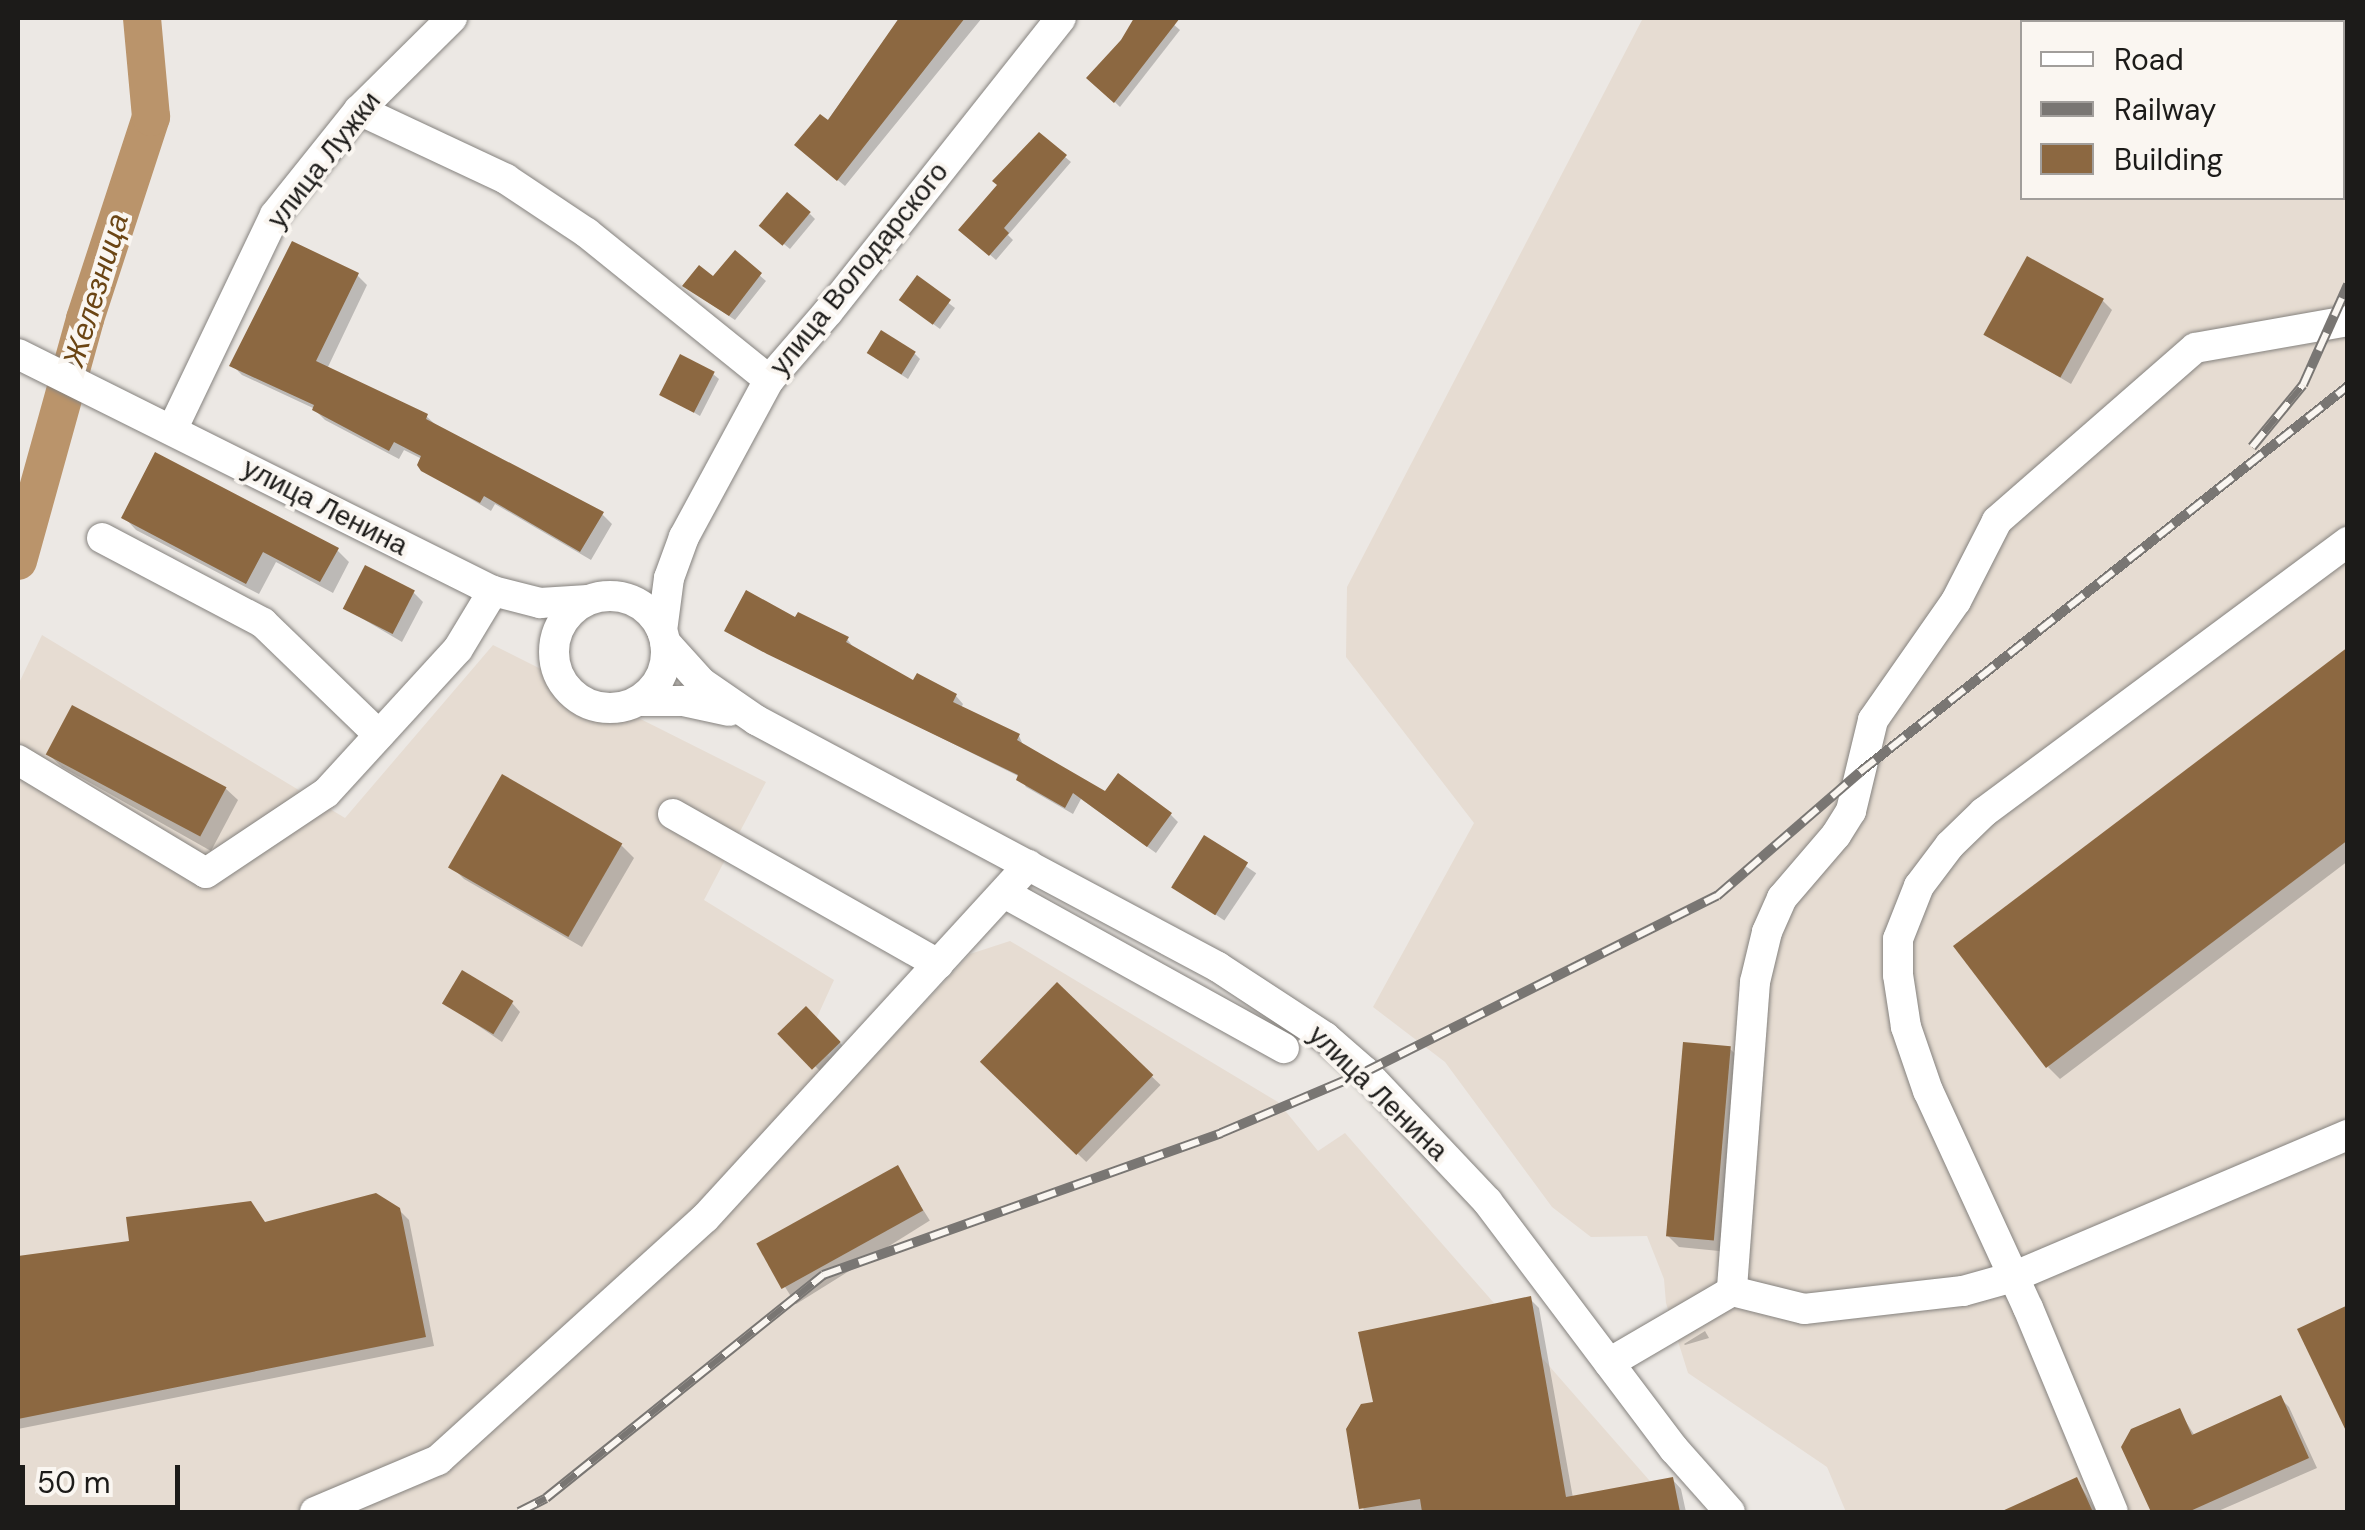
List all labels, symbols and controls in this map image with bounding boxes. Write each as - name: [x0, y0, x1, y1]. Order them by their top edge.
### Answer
- legend: [2020, 20, 2345, 200]
- text: Road: [2114, 40, 2184, 79]
- street label: улица Лужки: [260, 85, 388, 235]
- text: Railway: [2114, 90, 2217, 129]
- text: Building: [2114, 140, 2223, 179]
- street label: улица Володарского: [763, 156, 955, 382]
- water label: Железница: [56, 209, 136, 371]
- street label: улица Ленина: [237, 451, 413, 563]
- street label: улица Ленина: [1301, 1018, 1455, 1168]
- scale bar: [25, 1445, 185, 1507]
- text: 50 m: [37, 1463, 111, 1502]

